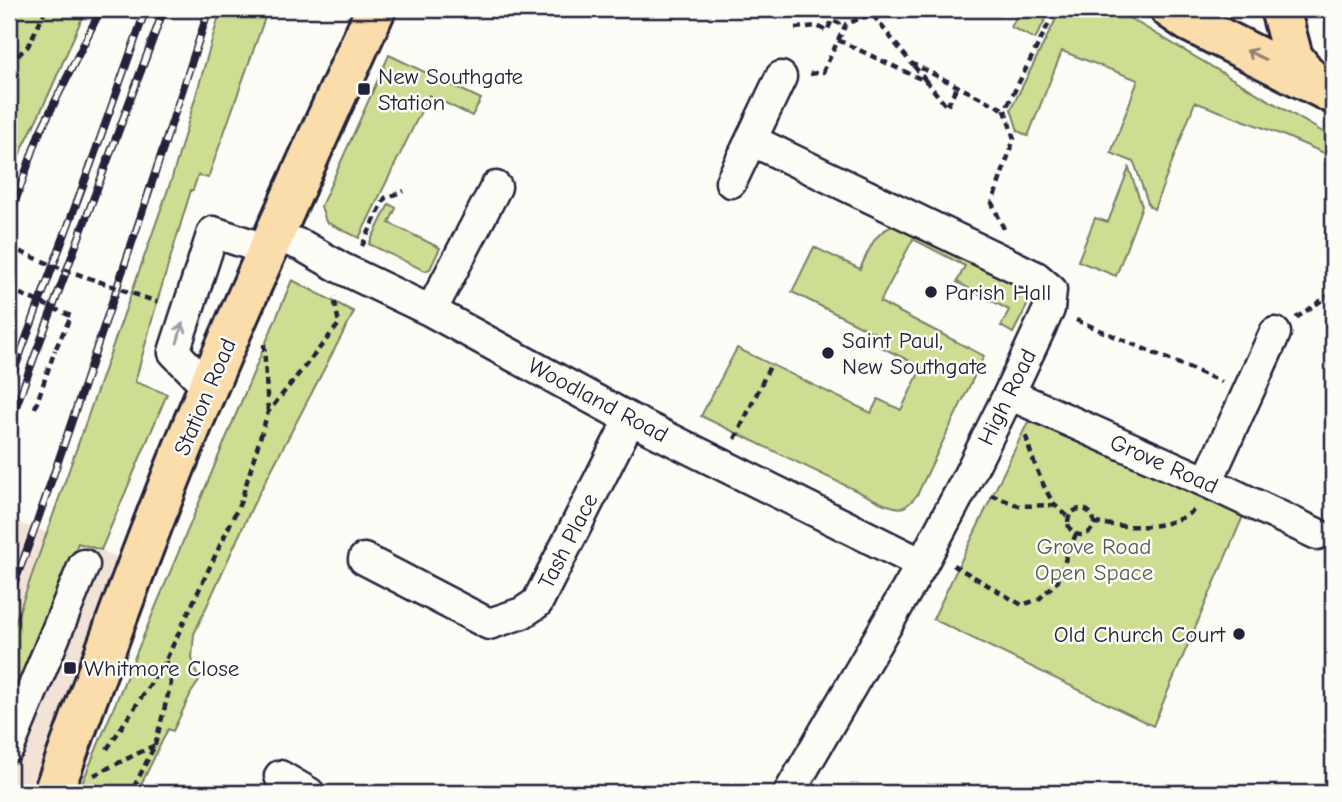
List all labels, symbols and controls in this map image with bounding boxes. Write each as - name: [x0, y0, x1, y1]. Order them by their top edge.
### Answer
- one-way arrow: [1246, 48, 1267, 62]
- place label: New Southgate Station: [378, 63, 523, 116]
- marker: New Southgate Station: [356, 81, 372, 97]
- place label: Parish Hall: [945, 279, 1051, 306]
- marker: Parish Hall: [923, 284, 939, 300]
- one-way arrow: [174, 323, 187, 345]
- place label: Saint Paul, New Southgate: [842, 327, 987, 380]
- street label: Station Road: [168, 334, 242, 460]
- street label: High Road: [972, 344, 1042, 450]
- marker: Saint Paul, New Southgate: [820, 345, 836, 361]
- street label: Woodland Road: [523, 352, 673, 448]
- street label: Grove Road: [1106, 428, 1222, 500]
- street label: Tash Place: [532, 489, 604, 593]
- park label: Grove Road Open Space: [1035, 533, 1153, 586]
- place label: Old Church Court: [1054, 621, 1226, 648]
- marker: Old Church Court: [1231, 626, 1247, 642]
- place label: Whitmore Close: [84, 655, 239, 682]
- marker: Whitmore Close: [62, 660, 78, 676]

